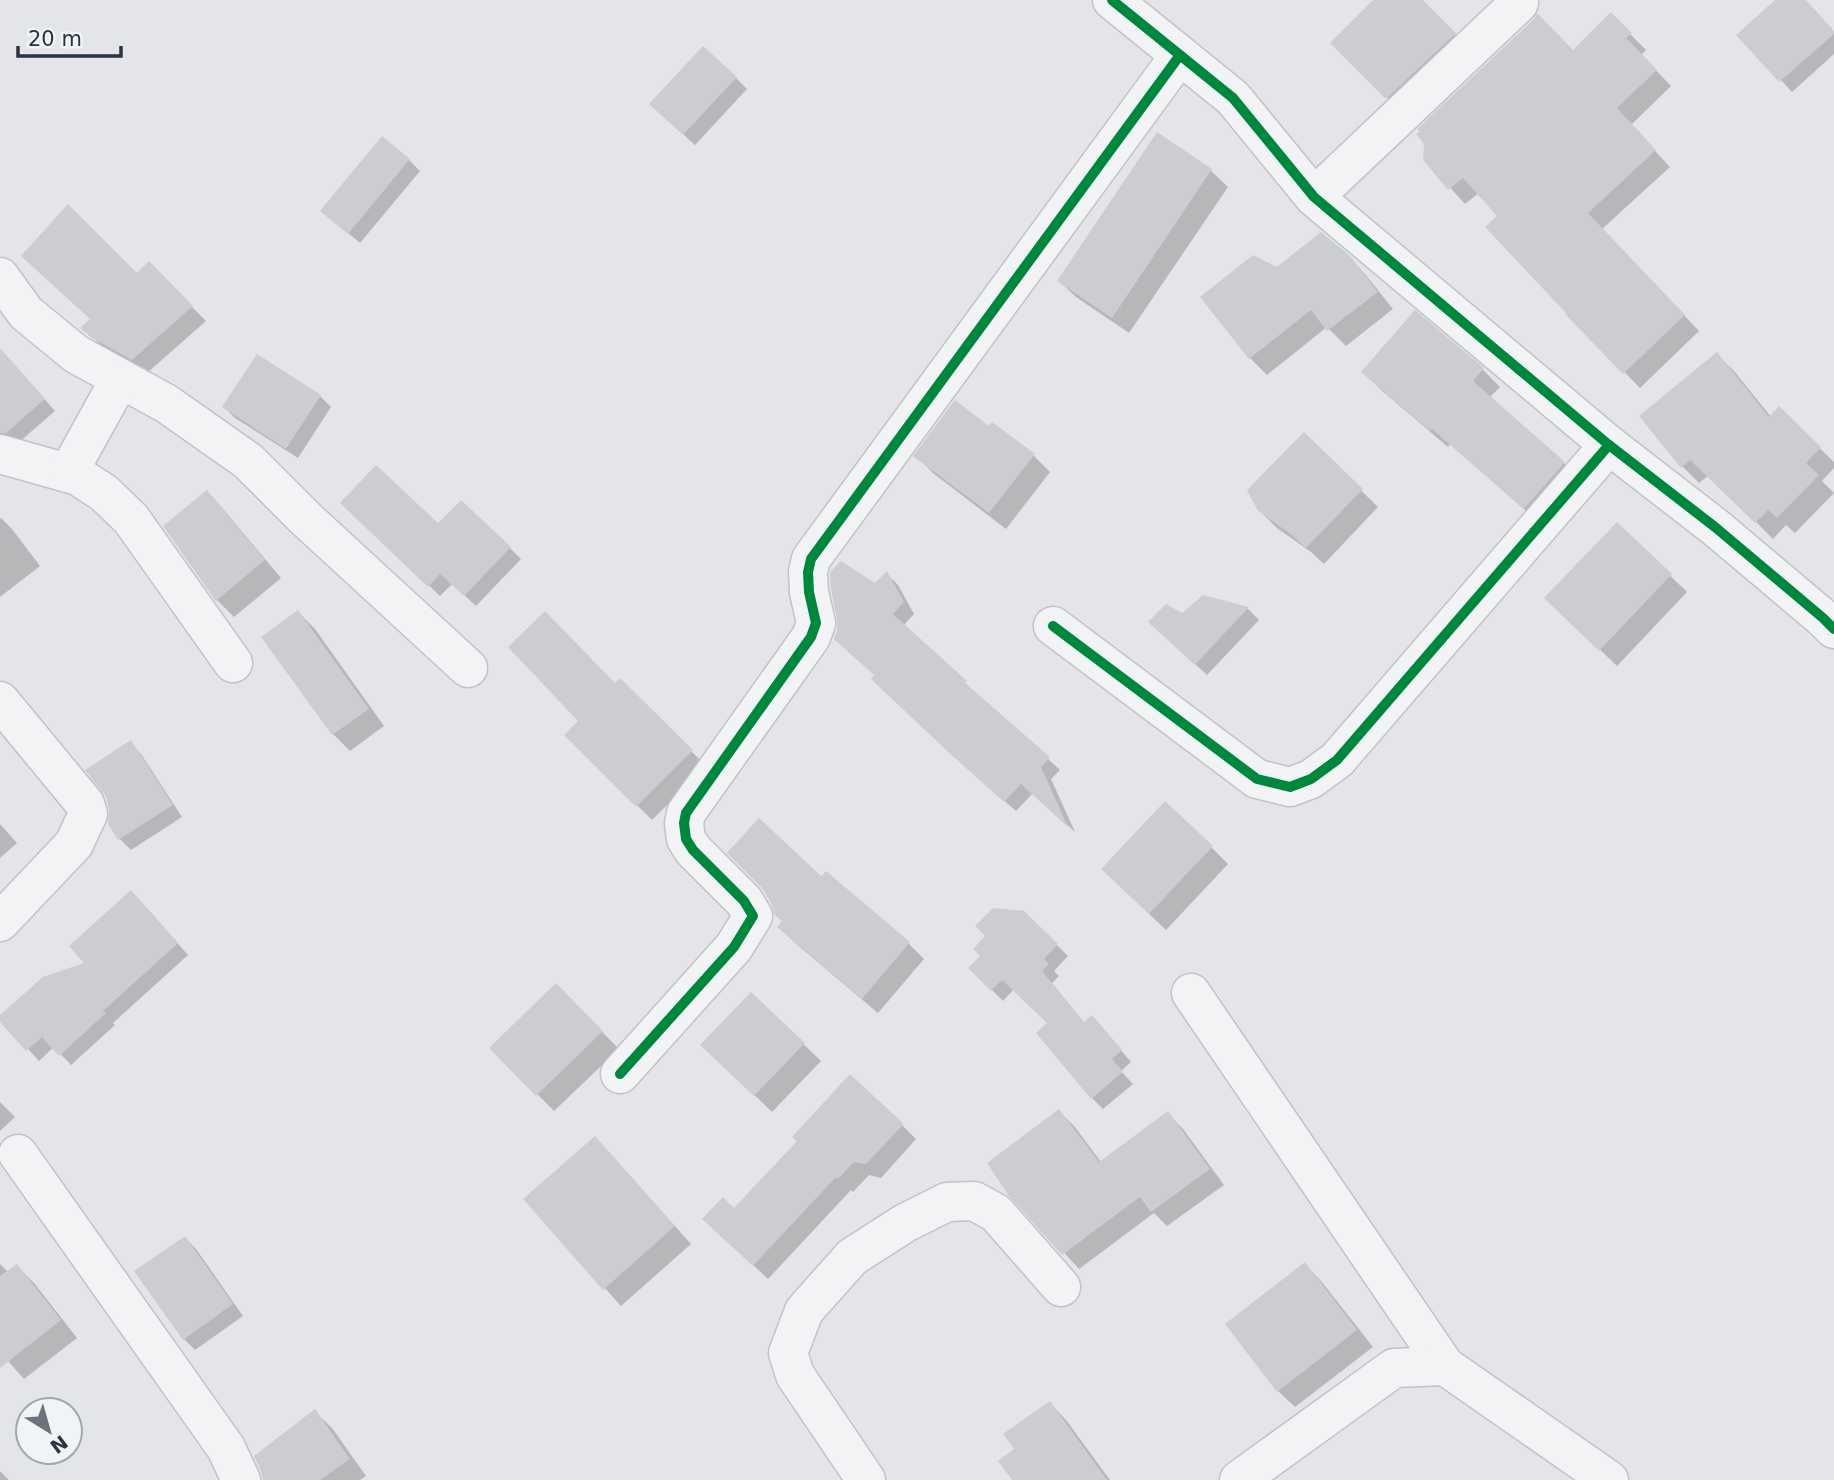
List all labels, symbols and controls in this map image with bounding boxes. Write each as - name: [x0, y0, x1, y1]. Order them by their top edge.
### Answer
- scale bar: [18, 14, 121, 58]
- text: 20 m: [28, 27, 82, 51]
- north arrow: [14, 1396, 84, 1466]
- text: N: [46, 1431, 72, 1458]

